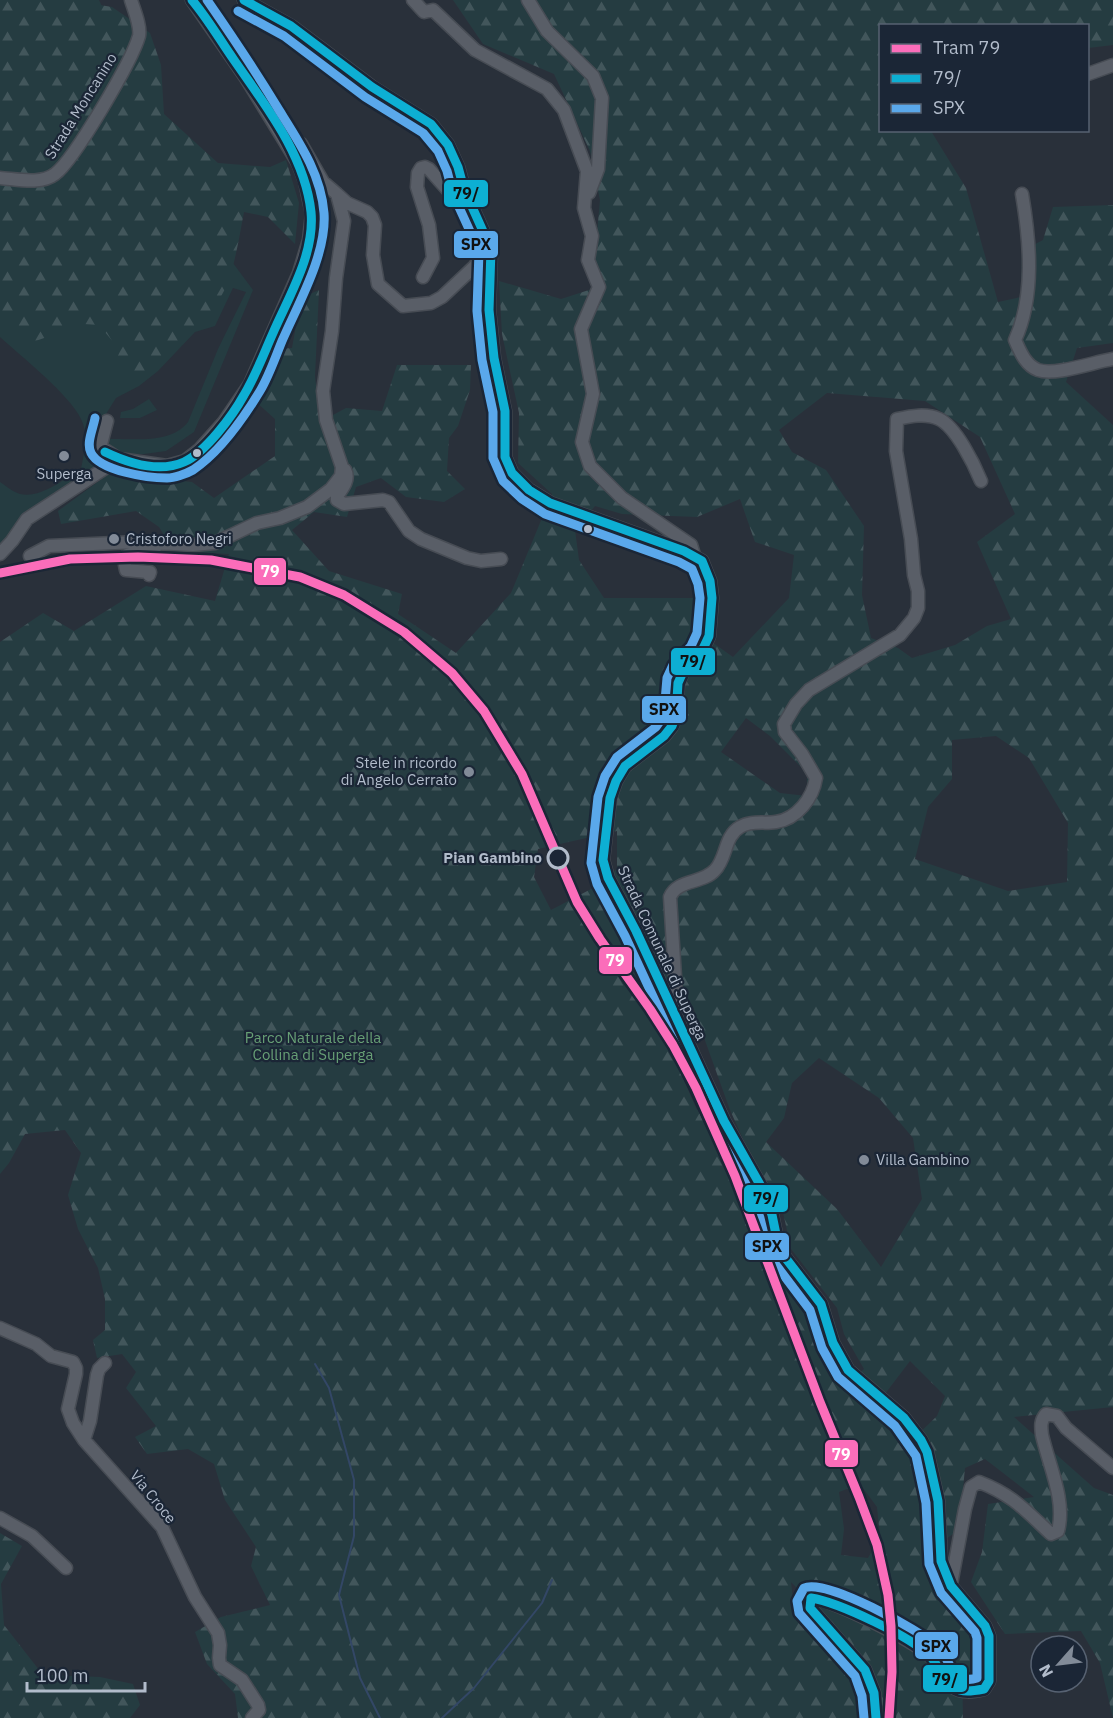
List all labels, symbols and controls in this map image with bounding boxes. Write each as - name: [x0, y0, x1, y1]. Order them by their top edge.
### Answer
- legend: [879, 24, 1089, 132]
- text: Tram 79: [933, 36, 1000, 59]
- street label: Strada Moncanino: [40, 49, 121, 162]
- text: 79/: [933, 66, 962, 89]
- text: SPX: [933, 96, 965, 119]
- line badge: 79/: [443, 179, 489, 208]
- text: 79/: [453, 183, 479, 203]
- line badge: SPX: [453, 230, 499, 259]
- text: SPX: [461, 234, 492, 254]
- unlabelled marker: [191, 447, 203, 459]
- marker: Superga: [57, 449, 71, 463]
- place label: Superga: [36, 464, 92, 483]
- unlabelled marker: [582, 523, 594, 535]
- place label: Cristoforo Negri: [126, 529, 232, 548]
- marker: Cristoforo Negri: [107, 532, 121, 546]
- line badge: 79: [253, 557, 287, 586]
- text: 79: [260, 561, 280, 581]
- line badge: 79/: [670, 647, 716, 676]
- text: 79/: [680, 651, 706, 671]
- line badge: SPX: [641, 695, 687, 724]
- text: SPX: [649, 699, 680, 719]
- place label: Stele in ricordo di Angelo Cerrato: [341, 753, 457, 789]
- marker: Stele in ricordo di Angelo Cerrato: [462, 765, 476, 779]
- marker: Pian Gambino: [547, 847, 569, 869]
- place label: Pian Gambino: [443, 848, 542, 867]
- street label: Strada Comunale di Superga: [614, 862, 711, 1043]
- line badge: 79: [598, 946, 633, 975]
- text: 79: [605, 950, 625, 970]
- park label: Parco Naturale della Collina di Superga: [245, 1028, 381, 1064]
- place label: Villa Gambino: [876, 1150, 969, 1169]
- marker: Villa Gambino: [857, 1153, 871, 1167]
- line badge: 79/: [743, 1184, 789, 1213]
- text: 79/: [753, 1188, 779, 1208]
- line badge: SPX: [744, 1232, 790, 1261]
- text: SPX: [752, 1236, 783, 1256]
- line badge: 79: [824, 1439, 859, 1468]
- text: 79: [831, 1444, 851, 1464]
- street label: Via Croce: [126, 1466, 181, 1527]
- line badge: SPX: [914, 1631, 959, 1660]
- north arrow: [1029, 1634, 1089, 1694]
- text: SPX: [921, 1636, 952, 1656]
- scale bar: [27, 1655, 146, 1693]
- text: N: [1034, 1661, 1057, 1681]
- text: 100 m: [36, 1664, 88, 1687]
- line badge: 79/: [922, 1664, 968, 1693]
- text: 79/: [932, 1669, 958, 1689]

